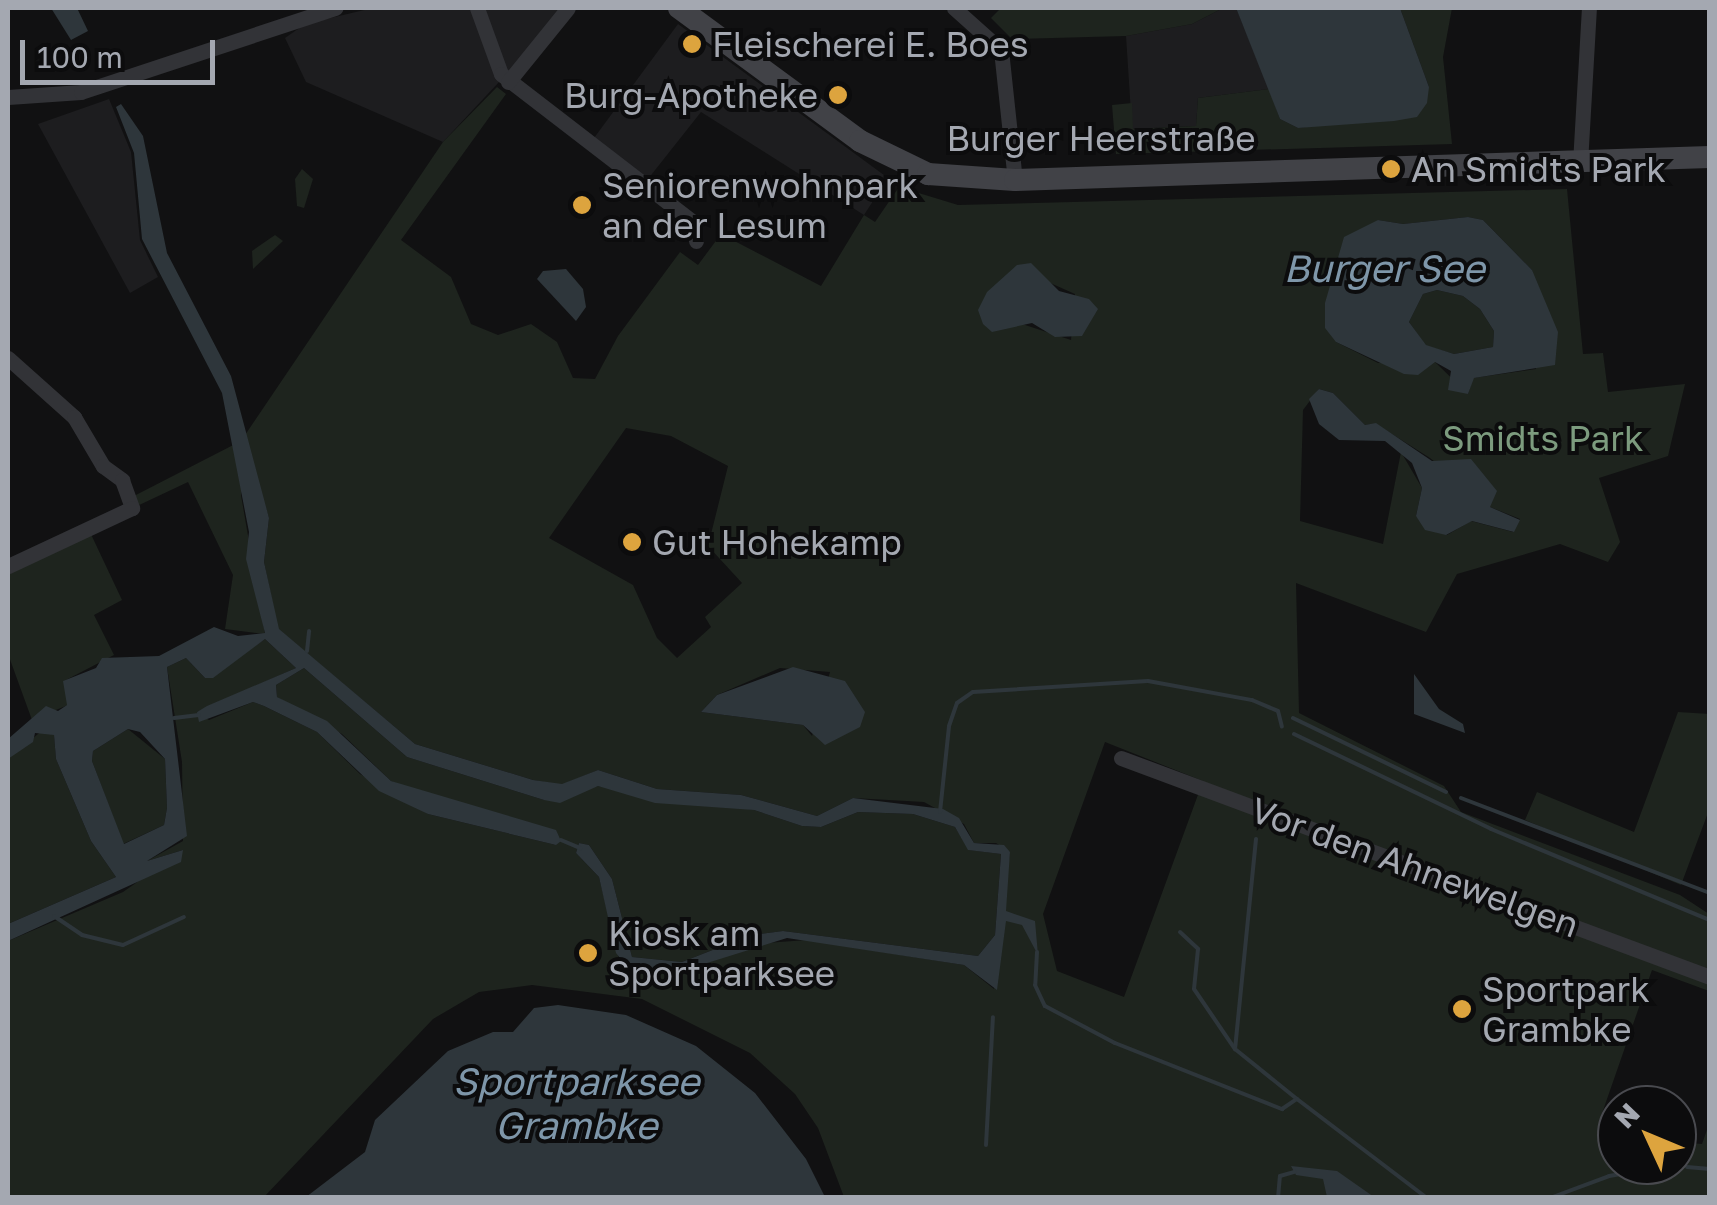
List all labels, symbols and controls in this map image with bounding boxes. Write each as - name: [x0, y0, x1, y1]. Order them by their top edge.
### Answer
- scale bar: [25, 20, 220, 82]
- place label: Fleischerei E. Boes: [712, 23, 1028, 65]
- marker: Fleischerei E. Boes: [681, 33, 703, 55]
- text: 100 m: [37, 39, 123, 75]
- place label: Burg-Apotheke: [564, 74, 818, 116]
- marker: Burg-Apotheke: [827, 84, 849, 106]
- street label: Burger Heerstraße: [946, 117, 1256, 159]
- place label: An Smidts Park: [1411, 148, 1666, 190]
- marker: An Smidts Park: [1380, 158, 1402, 180]
- place label: Seniorenwohnpark an der Lesum: [602, 164, 918, 246]
- marker: Seniorenwohnpark an der Lesum: [571, 194, 593, 216]
- water label: Burger See: [1283, 245, 1485, 291]
- park label: Smidts Park: [1442, 417, 1644, 459]
- place label: Gut Hohekamp: [652, 521, 902, 563]
- marker: Gut Hohekamp: [621, 531, 643, 553]
- street label: Vor den Ahnewelgen: [1245, 788, 1585, 946]
- place label: Kiosk am Sportparksee: [608, 912, 835, 994]
- marker: Kiosk am Sportparksee: [577, 942, 599, 964]
- place label: Sportpark Grambke: [1482, 968, 1650, 1050]
- marker: Sportpark Grambke: [1451, 998, 1473, 1020]
- water label: Sportparksee Grambke: [453, 1058, 699, 1148]
- north arrow: [1597, 1085, 1697, 1185]
- text: N: [1607, 1096, 1646, 1134]

